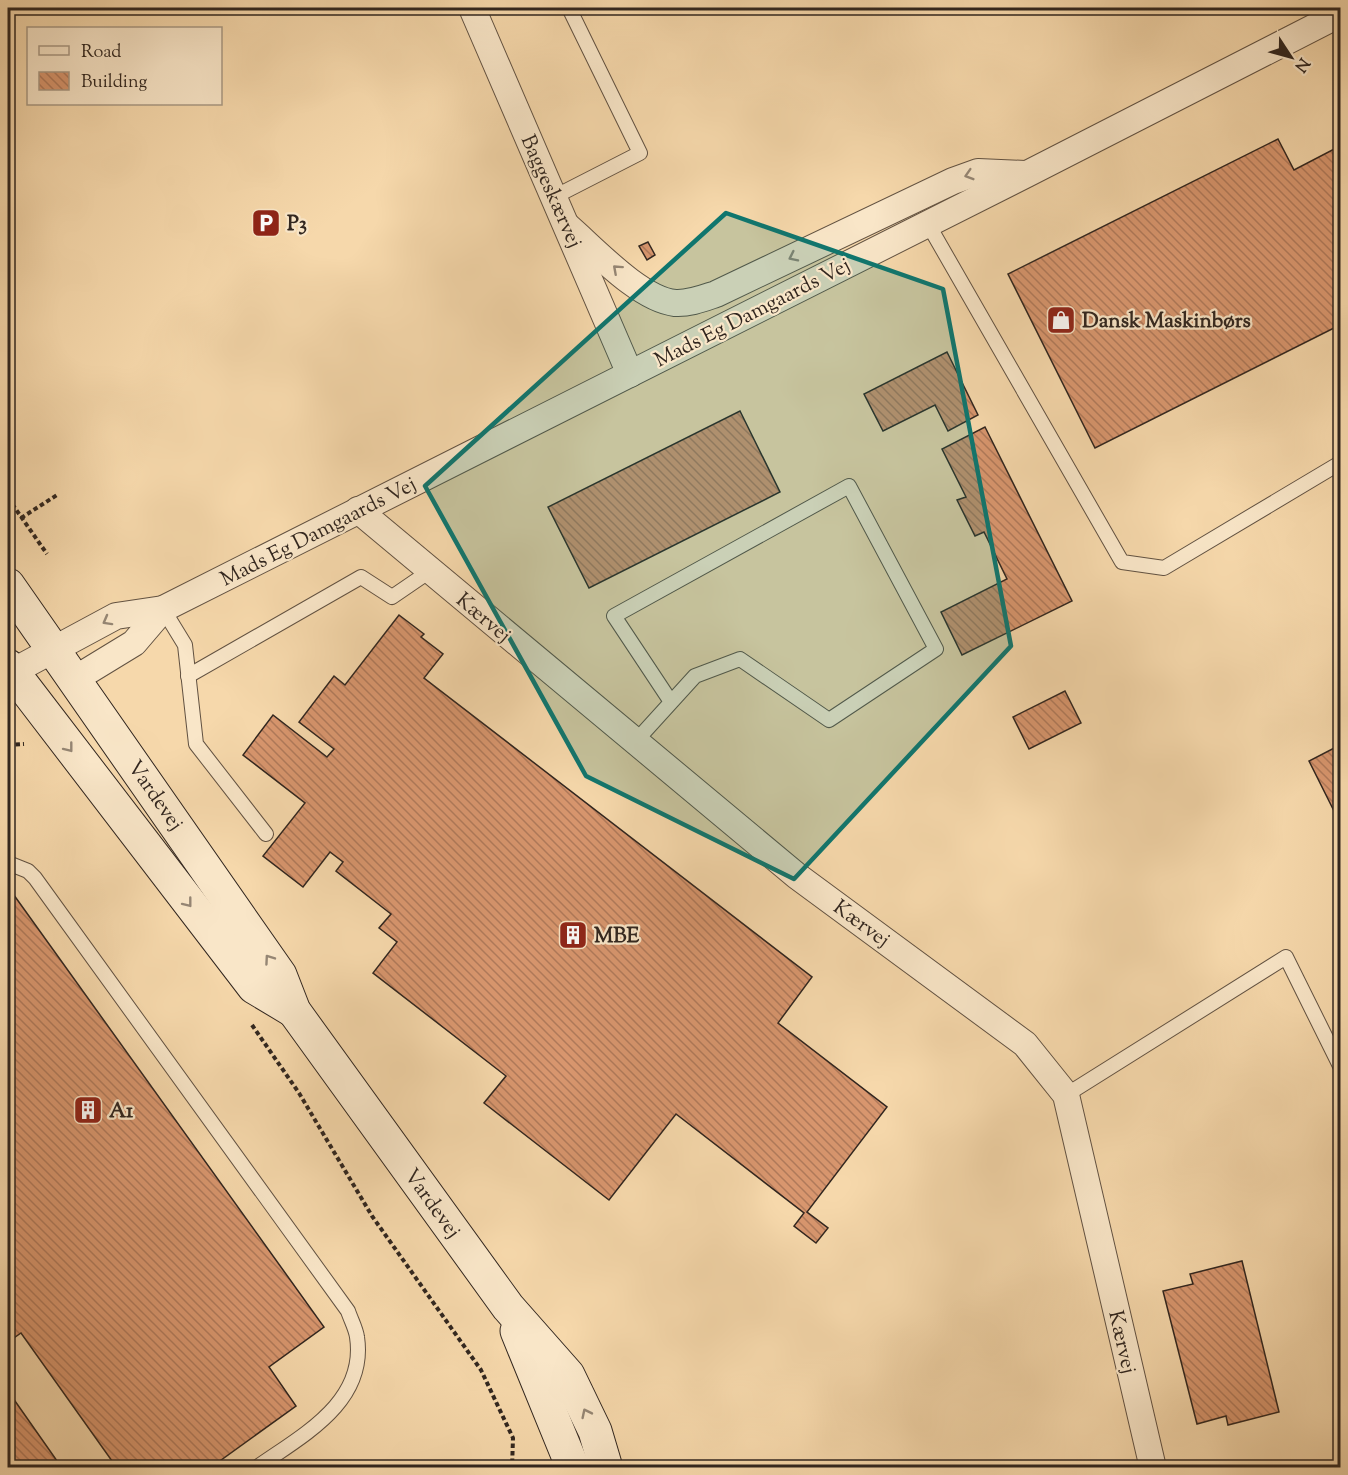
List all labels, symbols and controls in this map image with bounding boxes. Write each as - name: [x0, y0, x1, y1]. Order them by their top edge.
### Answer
- legend: [27, 27, 222, 105]
- north arrow: [1261, 27, 1321, 87]
- text: Road: [81, 40, 121, 66]
- text: N: [1288, 52, 1314, 76]
- text: Building: [81, 70, 147, 96]
- street label: Baggeskærvej: [512, 130, 589, 253]
- one-way arrow: [964, 168, 975, 180]
- parking icon: P3: [250, 207, 282, 239]
- place label: P3: [287, 210, 307, 240]
- one-way arrow: [788, 250, 799, 262]
- street label: Mads Eg Damgaards Vej: [650, 251, 856, 376]
- one-way arrow: [613, 265, 624, 276]
- shop icon: Dansk Maskinbørs: [1045, 304, 1077, 336]
- place label: Dansk Maskinbørs: [1082, 307, 1251, 337]
- street label: Mads Eg Damgaards Vej: [216, 470, 422, 595]
- street label: Kærvej: [449, 586, 517, 651]
- one-way arrow: [102, 614, 113, 625]
- one-way arrow: [62, 742, 73, 753]
- street label: Vardevej: [119, 755, 190, 837]
- street label: Kærvej: [826, 894, 896, 956]
- one-way arrow: [181, 896, 192, 907]
- building icon: MBE: [557, 919, 589, 951]
- place label: MBE: [594, 922, 640, 952]
- one-way arrow: [265, 954, 276, 965]
- building icon: A1: [72, 1094, 104, 1126]
- place label: A1: [109, 1097, 134, 1127]
- street label: Vardevej: [396, 1163, 467, 1245]
- street label: Kærvej: [1099, 1308, 1143, 1377]
- one-way arrow: [582, 1408, 594, 1419]

